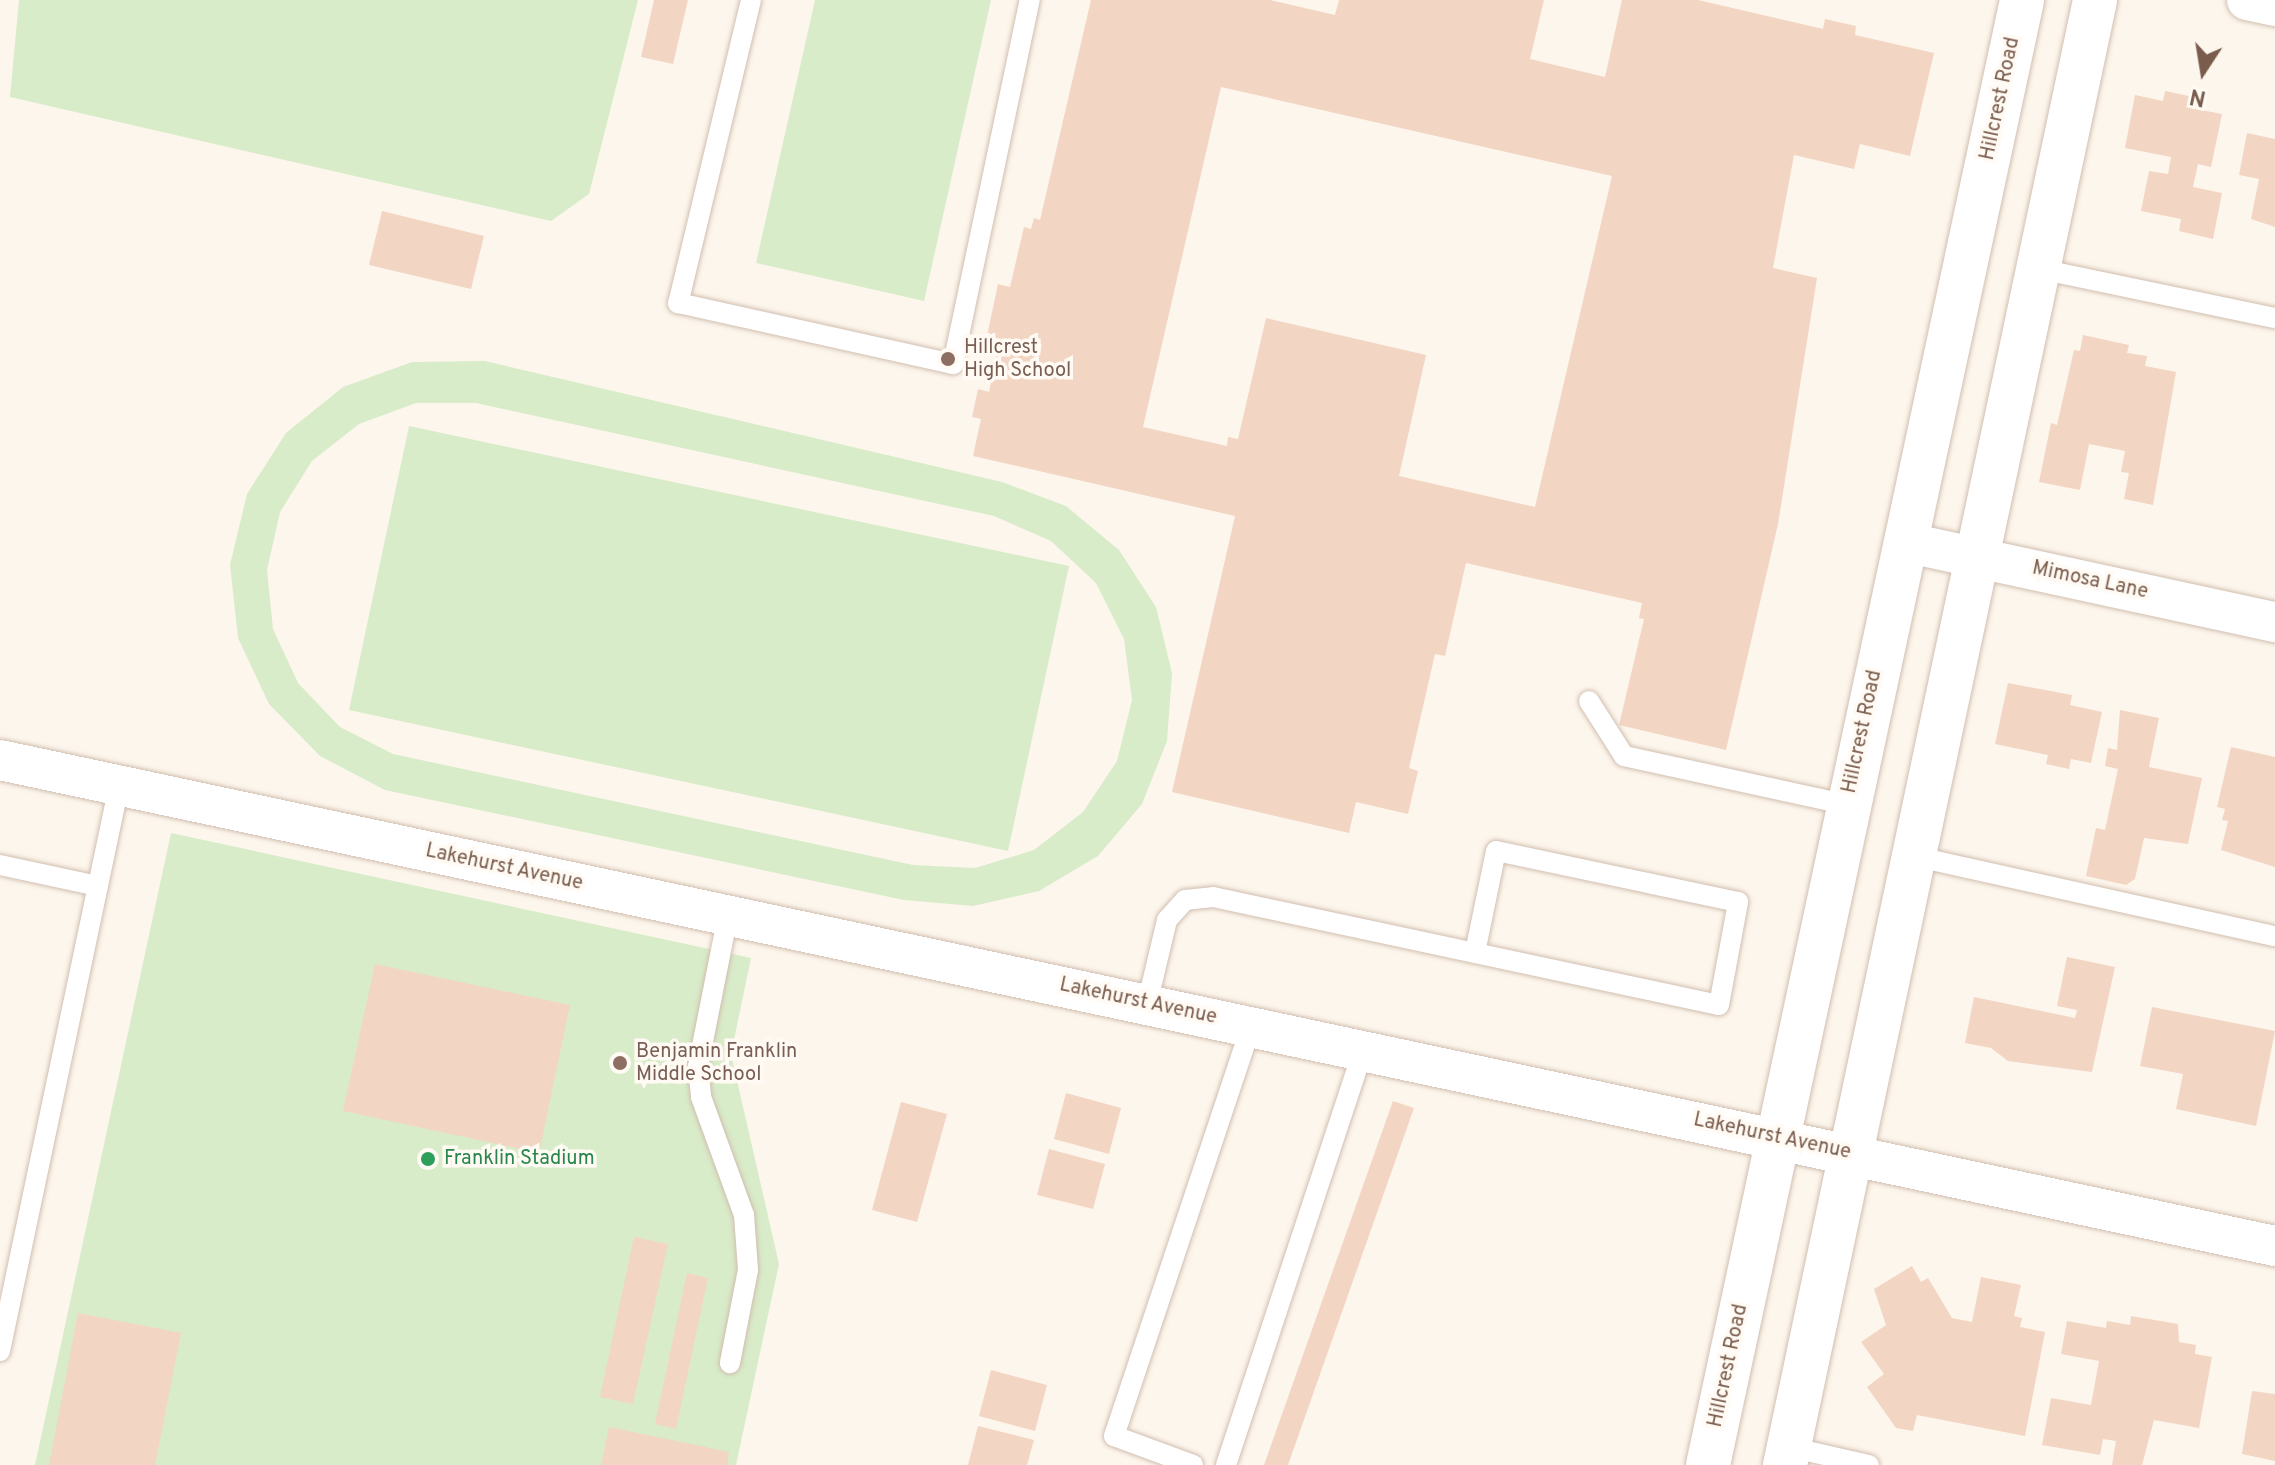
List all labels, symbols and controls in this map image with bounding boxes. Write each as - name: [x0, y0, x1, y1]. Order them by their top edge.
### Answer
- north arrow: [2163, 32, 2243, 112]
- street label: Hillcrest Road: [1976, 35, 2026, 163]
- text: N: [2187, 81, 2208, 111]
- place label: Hillcrest High School: [964, 336, 1071, 383]
- marker: Hillcrest High School: [939, 350, 957, 368]
- street label: Mimosa Lane: [2030, 557, 2150, 605]
- street label: Hillcrest Road: [1838, 668, 1888, 796]
- street label: Lakehurst Avenue: [423, 840, 585, 896]
- street label: Lakehurst Avenue: [1057, 974, 1219, 1030]
- place label: Benjamin Franklin Middle School: [636, 1040, 797, 1087]
- marker: Benjamin Franklin Middle School: [611, 1054, 629, 1072]
- street label: Lakehurst Avenue: [1691, 1109, 1853, 1165]
- place label: Franklin Stadium: [444, 1147, 595, 1171]
- marker: Franklin Stadium: [419, 1150, 437, 1168]
- street label: Hillcrest Road: [1704, 1302, 1754, 1430]

